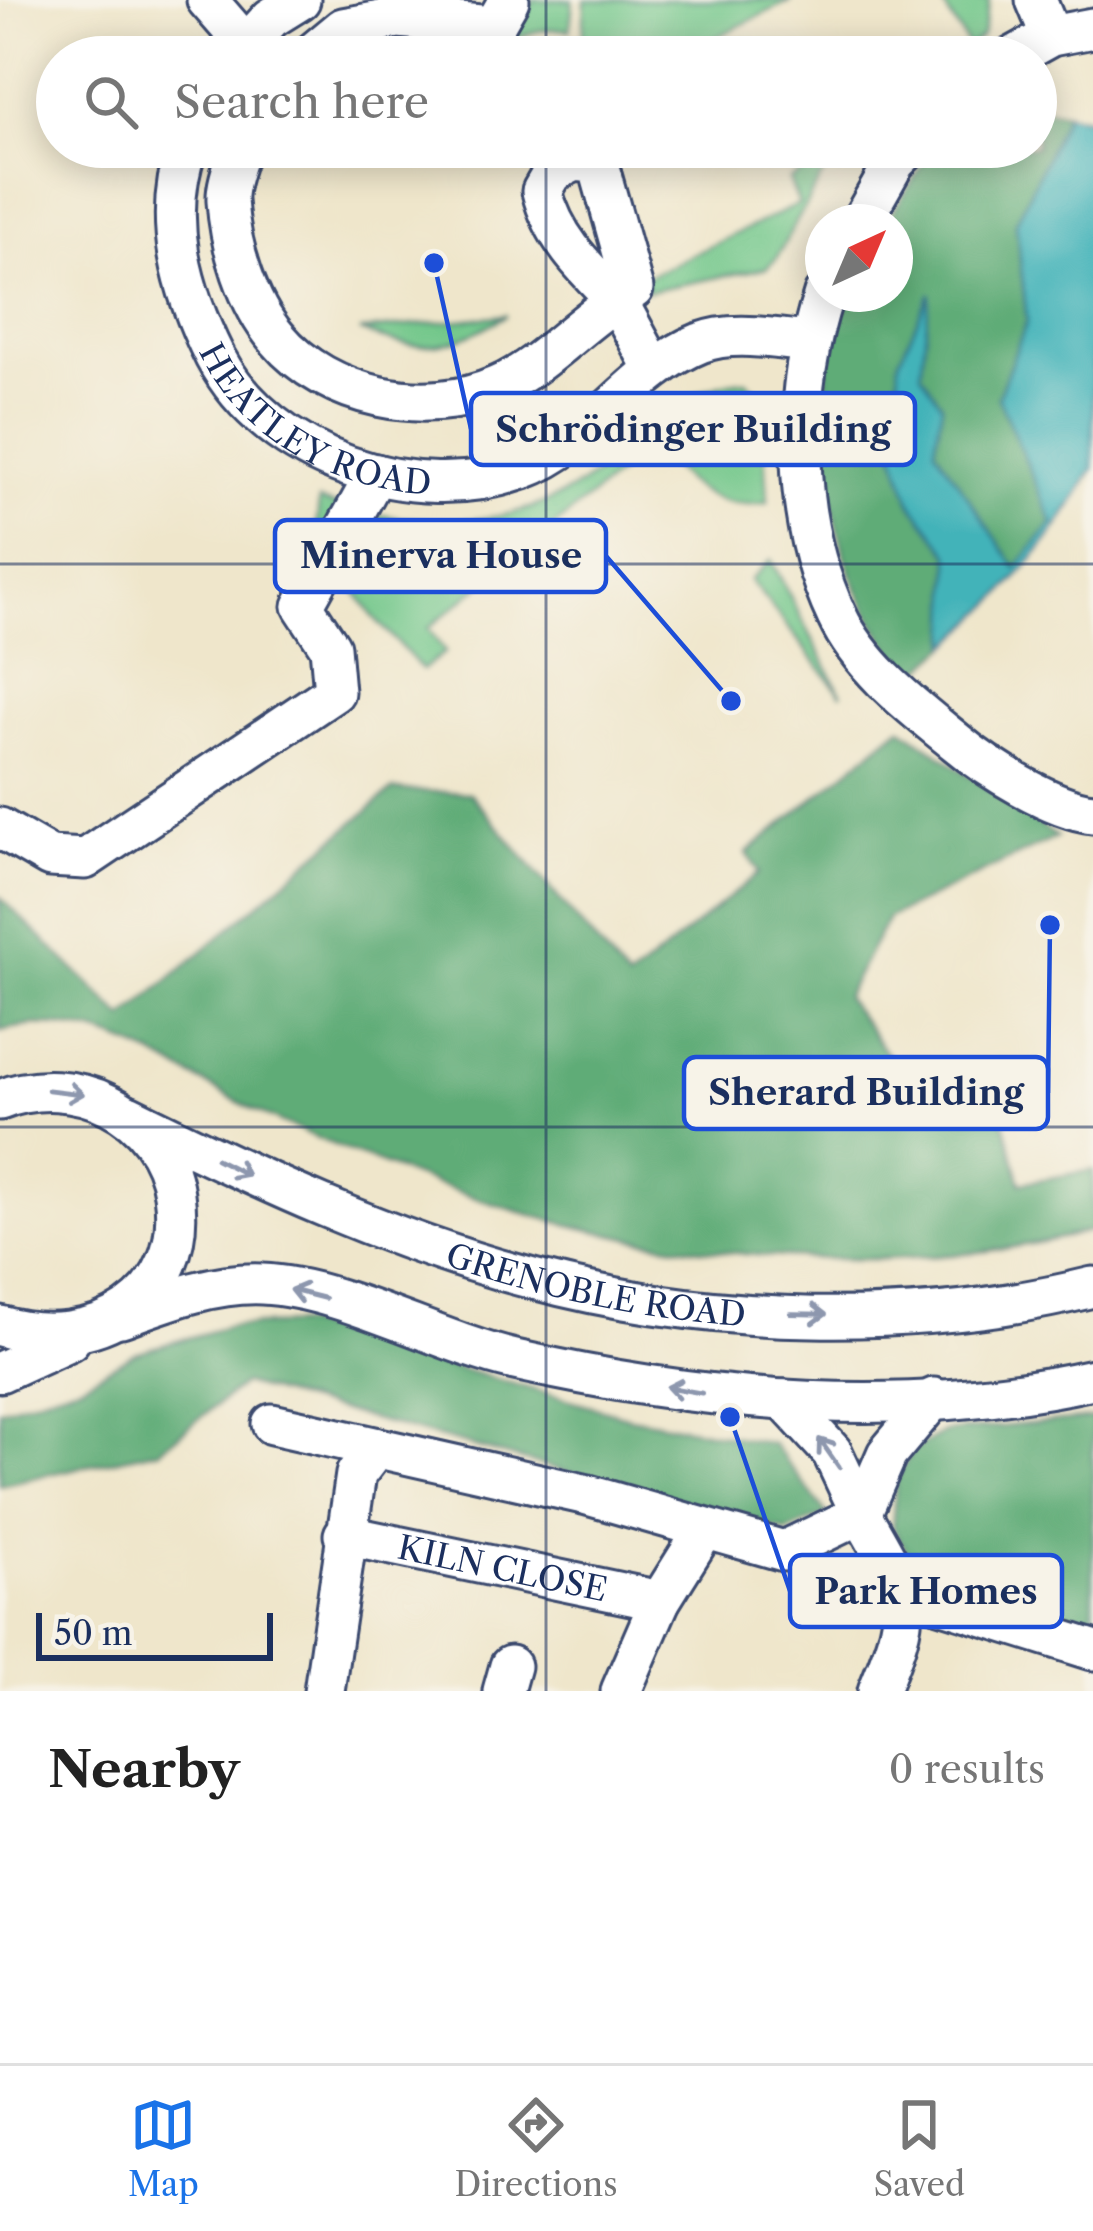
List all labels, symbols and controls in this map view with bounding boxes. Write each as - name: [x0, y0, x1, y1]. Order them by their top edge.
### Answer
- search box: [36, 36, 1057, 168]
- icon: search: [78, 69, 144, 135]
- text: Search here: [174, 74, 429, 130]
- north arrow: [805, 204, 913, 312]
- street label: HEATLEY ROAD: [191, 336, 433, 503]
- callout: Schrödinger Building: [471, 393, 915, 465]
- text: Schrödinger Building: [495, 407, 892, 451]
- callout: Minerva House: [275, 520, 606, 592]
- text: Minerva House: [300, 533, 582, 577]
- callout: Sherard Building: [684, 1057, 1048, 1129]
- text: Sherard Building: [708, 1070, 1025, 1114]
- one-way arrow: [45, 1081, 84, 1103]
- one-way arrow: [214, 1156, 250, 1179]
- street label: GRENOBLE ROAD: [441, 1234, 747, 1335]
- one-way arrow: [289, 1282, 327, 1304]
- one-way arrow: [789, 1303, 828, 1325]
- one-way arrow: [666, 1378, 705, 1401]
- one-way arrow: [816, 1437, 841, 1470]
- street label: KILN CLOSE: [394, 1526, 611, 1610]
- callout: Park Homes: [790, 1555, 1062, 1627]
- text: Park Homes: [814, 1569, 1038, 1613]
- scale bar: [36, 1607, 273, 1660]
- text: 50 m: [54, 1613, 132, 1654]
- text: Nearby: [48, 1738, 240, 1800]
- text: 0 results: [889, 1745, 1045, 1793]
- tab: Map: [128, 2092, 199, 2205]
- tab: Directions: [455, 2092, 618, 2205]
- tab: Saved: [873, 2092, 965, 2205]

